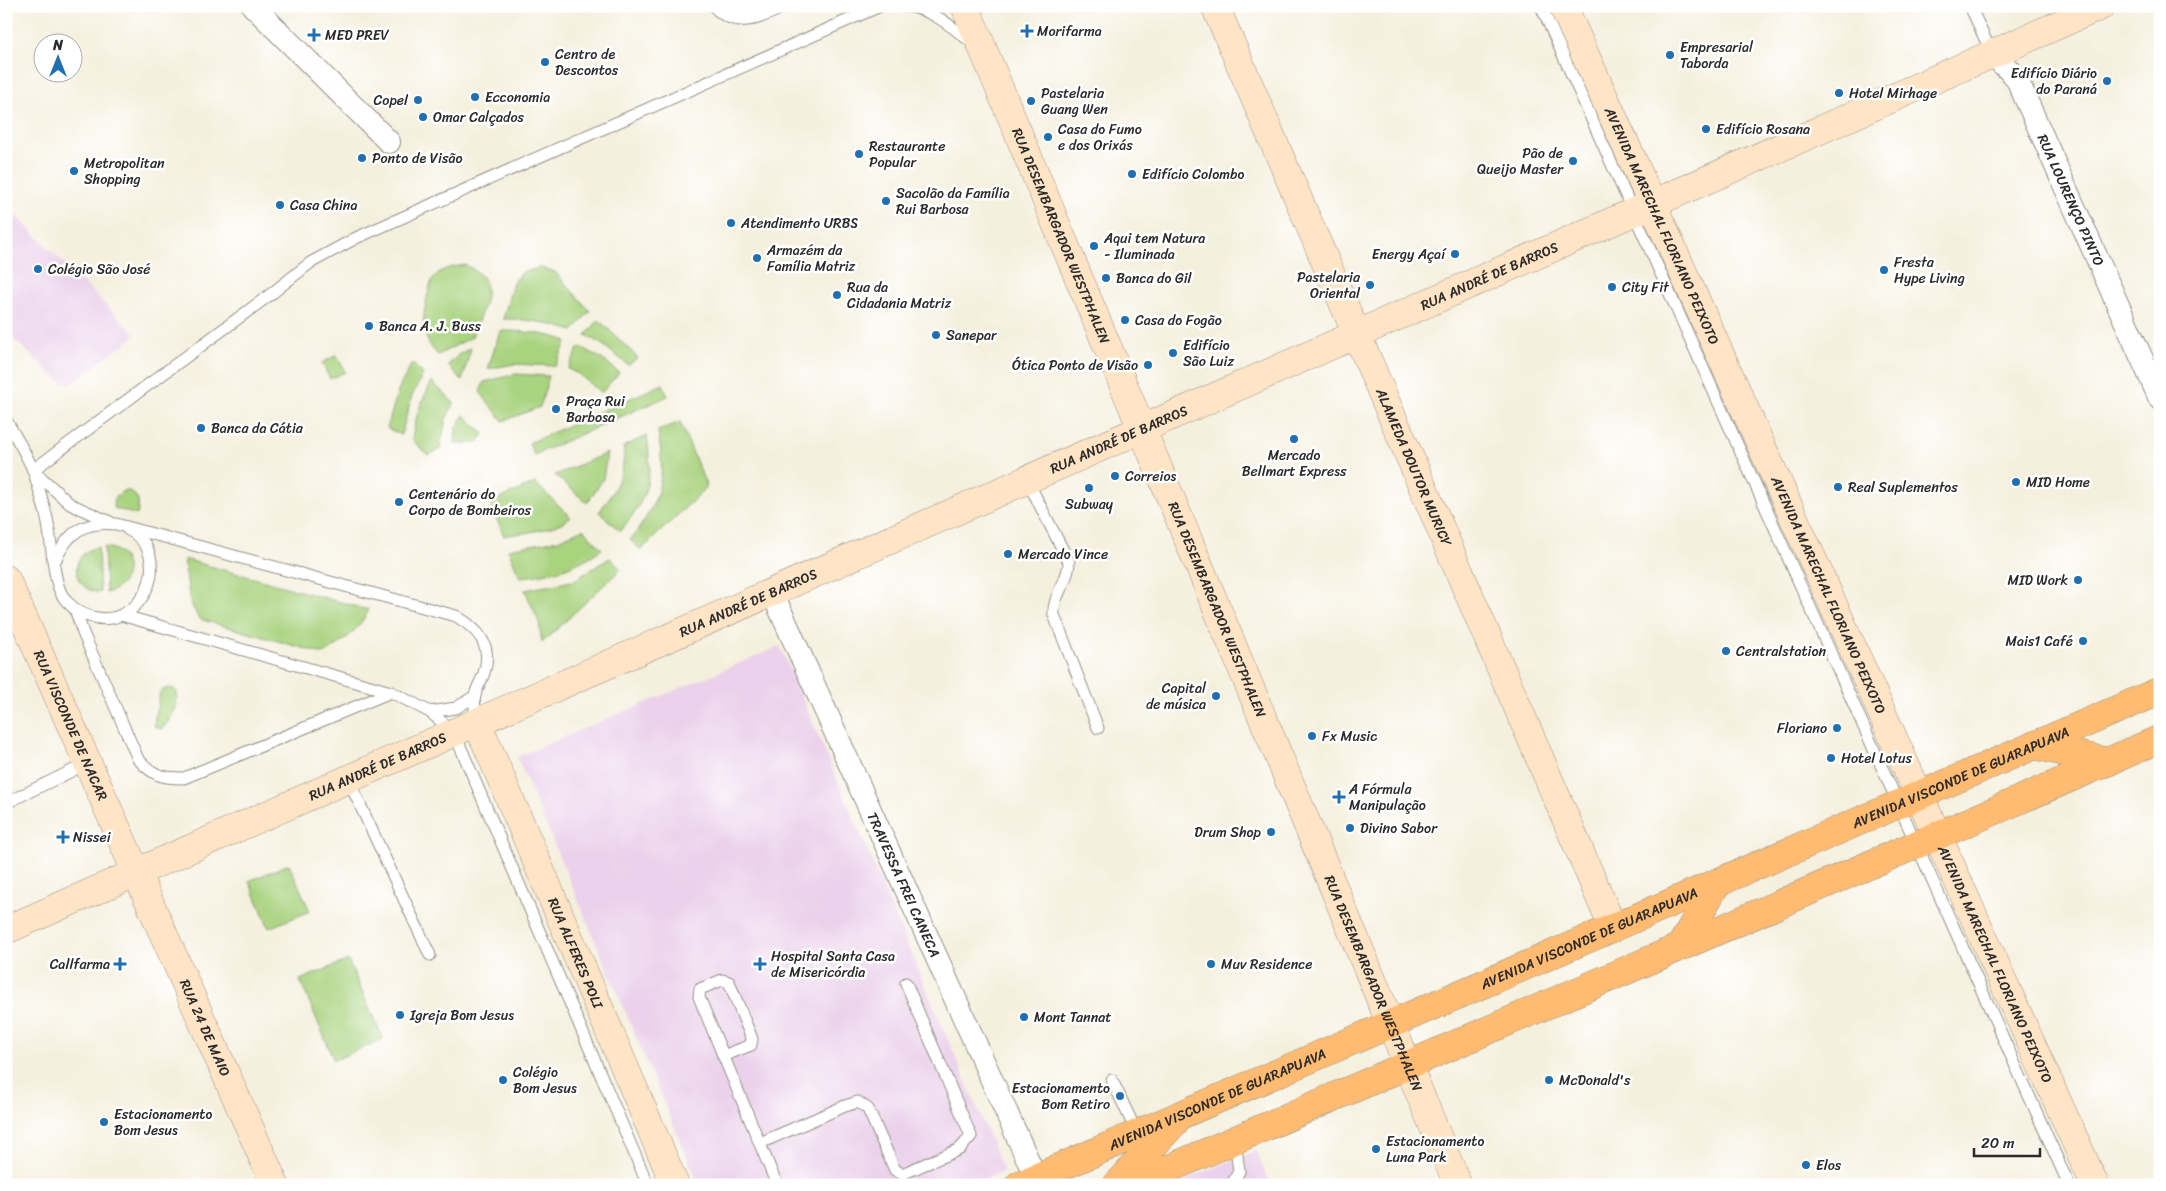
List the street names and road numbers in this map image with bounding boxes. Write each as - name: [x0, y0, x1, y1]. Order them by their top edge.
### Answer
- street label: AVENIDA MARECHAL FLORIANO PEIXOTO: [1597, 102, 1727, 349]
- street label: RUA DESEMBARGADOR WESTPHALEN: [1005, 124, 1118, 348]
- street label: RUA LOURENÇO PINTO: [2031, 130, 2112, 270]
- street label: RUA ANDRÉ DE BARROS: [1416, 234, 1563, 317]
- street label: ALAMEDA DOUTOR MURICY: [1368, 383, 1460, 551]
- street label: RUA ANDRÉ DE BARROS: [1046, 398, 1192, 481]
- street label: AVENIDA MARECHAL FLORIANO PEIXOTO: [1764, 471, 1893, 718]
- street label: RUA DESEMBARGADOR WESTPHALEN: [1161, 497, 1274, 722]
- street label: RUA ANDRÉ DE BARROS: [675, 561, 821, 644]
- street label: RUA VISCONDE DE NACAR: [27, 646, 115, 805]
- street label: AVENIDA VISCONDE DE GUARAPUAVA: [1847, 719, 2073, 836]
- street label: RUA ANDRÉ DE BARROS: [304, 725, 451, 808]
- street label: TRAVESSA FREI CANECA: [860, 808, 948, 961]
- street label: AVENIDA MARECHAL FLORIANO PEIXOTO: [1930, 840, 2060, 1087]
- street label: RUA DESEMBARGADOR WESTPHALEN: [1317, 871, 1430, 1095]
- street label: AVENIDA VISCONDE DE GUARAPUAVA: [1475, 880, 1702, 997]
- street label: RUA ALFERES POLI: [541, 893, 611, 1014]
- street label: RUA 24 DE MAIO: [173, 975, 238, 1081]
- street label: AVENIDA VISCONDE DE GUARAPUAVA: [1104, 1041, 1330, 1158]

